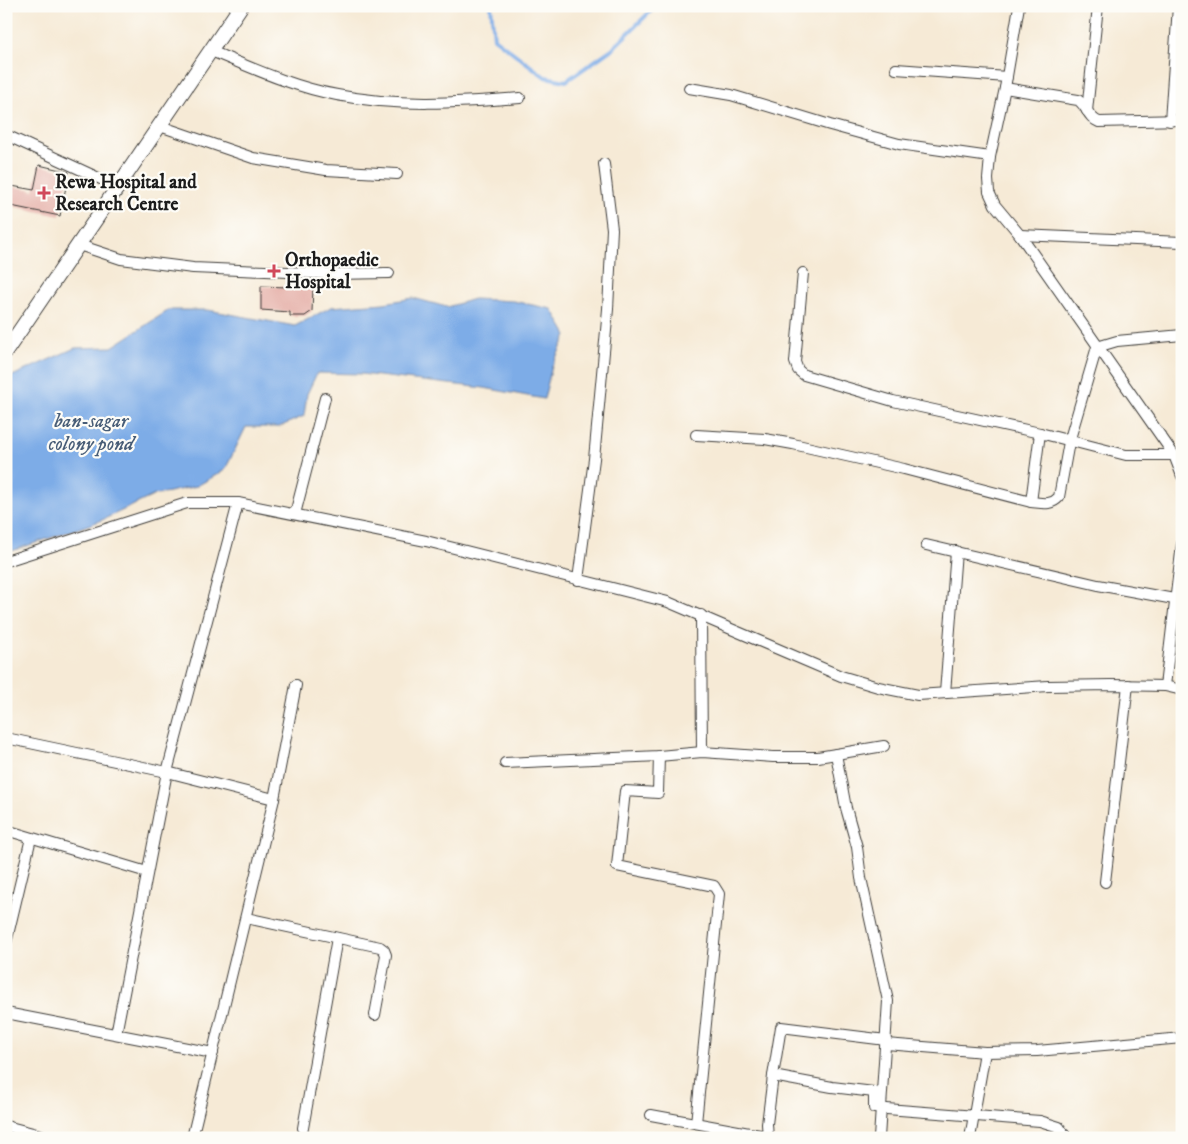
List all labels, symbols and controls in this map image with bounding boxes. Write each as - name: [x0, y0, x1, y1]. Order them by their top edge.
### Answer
- place label: Rewa Hospital and Research Centre: [55, 171, 197, 216]
- marker: Rewa Hospital and Research Centre: [37, 186, 51, 200]
- place label: Orthopaedic Hospital: [285, 249, 379, 294]
- marker: Orthopaedic Hospital: [267, 264, 281, 278]
- water label: ban-sagar colony pond: [48, 409, 137, 457]

